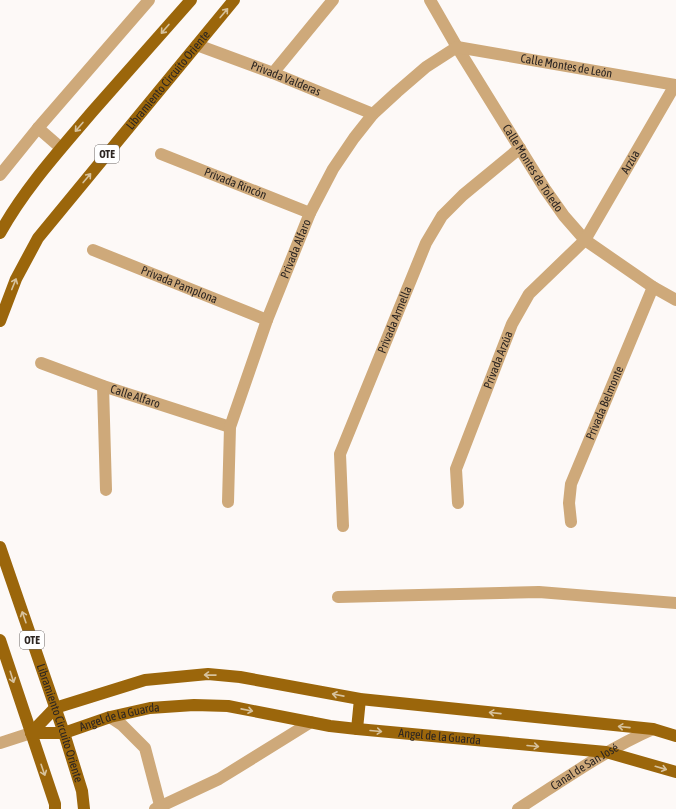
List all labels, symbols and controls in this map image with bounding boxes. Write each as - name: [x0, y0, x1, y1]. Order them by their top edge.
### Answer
- one-way arrow: [219, 8, 228, 18]
- one-way arrow: [161, 24, 170, 35]
- street label: Libramiento Circuito Oriente: [123, 28, 213, 132]
- street label: Calle Montes de León: [519, 51, 613, 81]
- street label: Privada Valderas: [249, 58, 323, 99]
- one-way arrow: [75, 122, 84, 132]
- street label: Calle Montes de Toledo: [500, 122, 566, 215]
- road number: OTE: [95, 145, 119, 163]
- street label: Arzúa: [618, 148, 643, 176]
- street label: Privada Rincón: [202, 165, 269, 202]
- one-way arrow: [83, 173, 92, 183]
- street label: Privada Alfaro: [277, 217, 314, 281]
- street label: Privada Pamplona: [139, 263, 220, 306]
- one-way arrow: [11, 279, 18, 291]
- street label: Privada Armella: [375, 284, 415, 355]
- street label: Privada Arzúa: [481, 329, 516, 391]
- street label: Privada Belmonte: [583, 364, 626, 442]
- street label: Calle Alfaro: [109, 382, 162, 411]
- one-way arrow: [20, 610, 27, 623]
- road number: OTE: [20, 631, 44, 649]
- street label: Libramiento Circuito Oriente: [34, 662, 86, 784]
- one-way arrow: [9, 670, 16, 683]
- one-way arrow: [204, 671, 217, 679]
- one-way arrow: [332, 691, 345, 699]
- street label: Angel de la Guarda: [77, 700, 160, 734]
- one-way arrow: [241, 706, 254, 714]
- one-way arrow: [489, 710, 502, 717]
- one-way arrow: [618, 723, 631, 730]
- street label: Angel de la Guarda: [398, 726, 482, 747]
- one-way arrow: [369, 727, 382, 734]
- street label: Canal de San José: [548, 740, 621, 793]
- one-way arrow: [526, 742, 539, 749]
- one-way arrow: [40, 764, 48, 776]
- one-way arrow: [654, 765, 667, 772]

